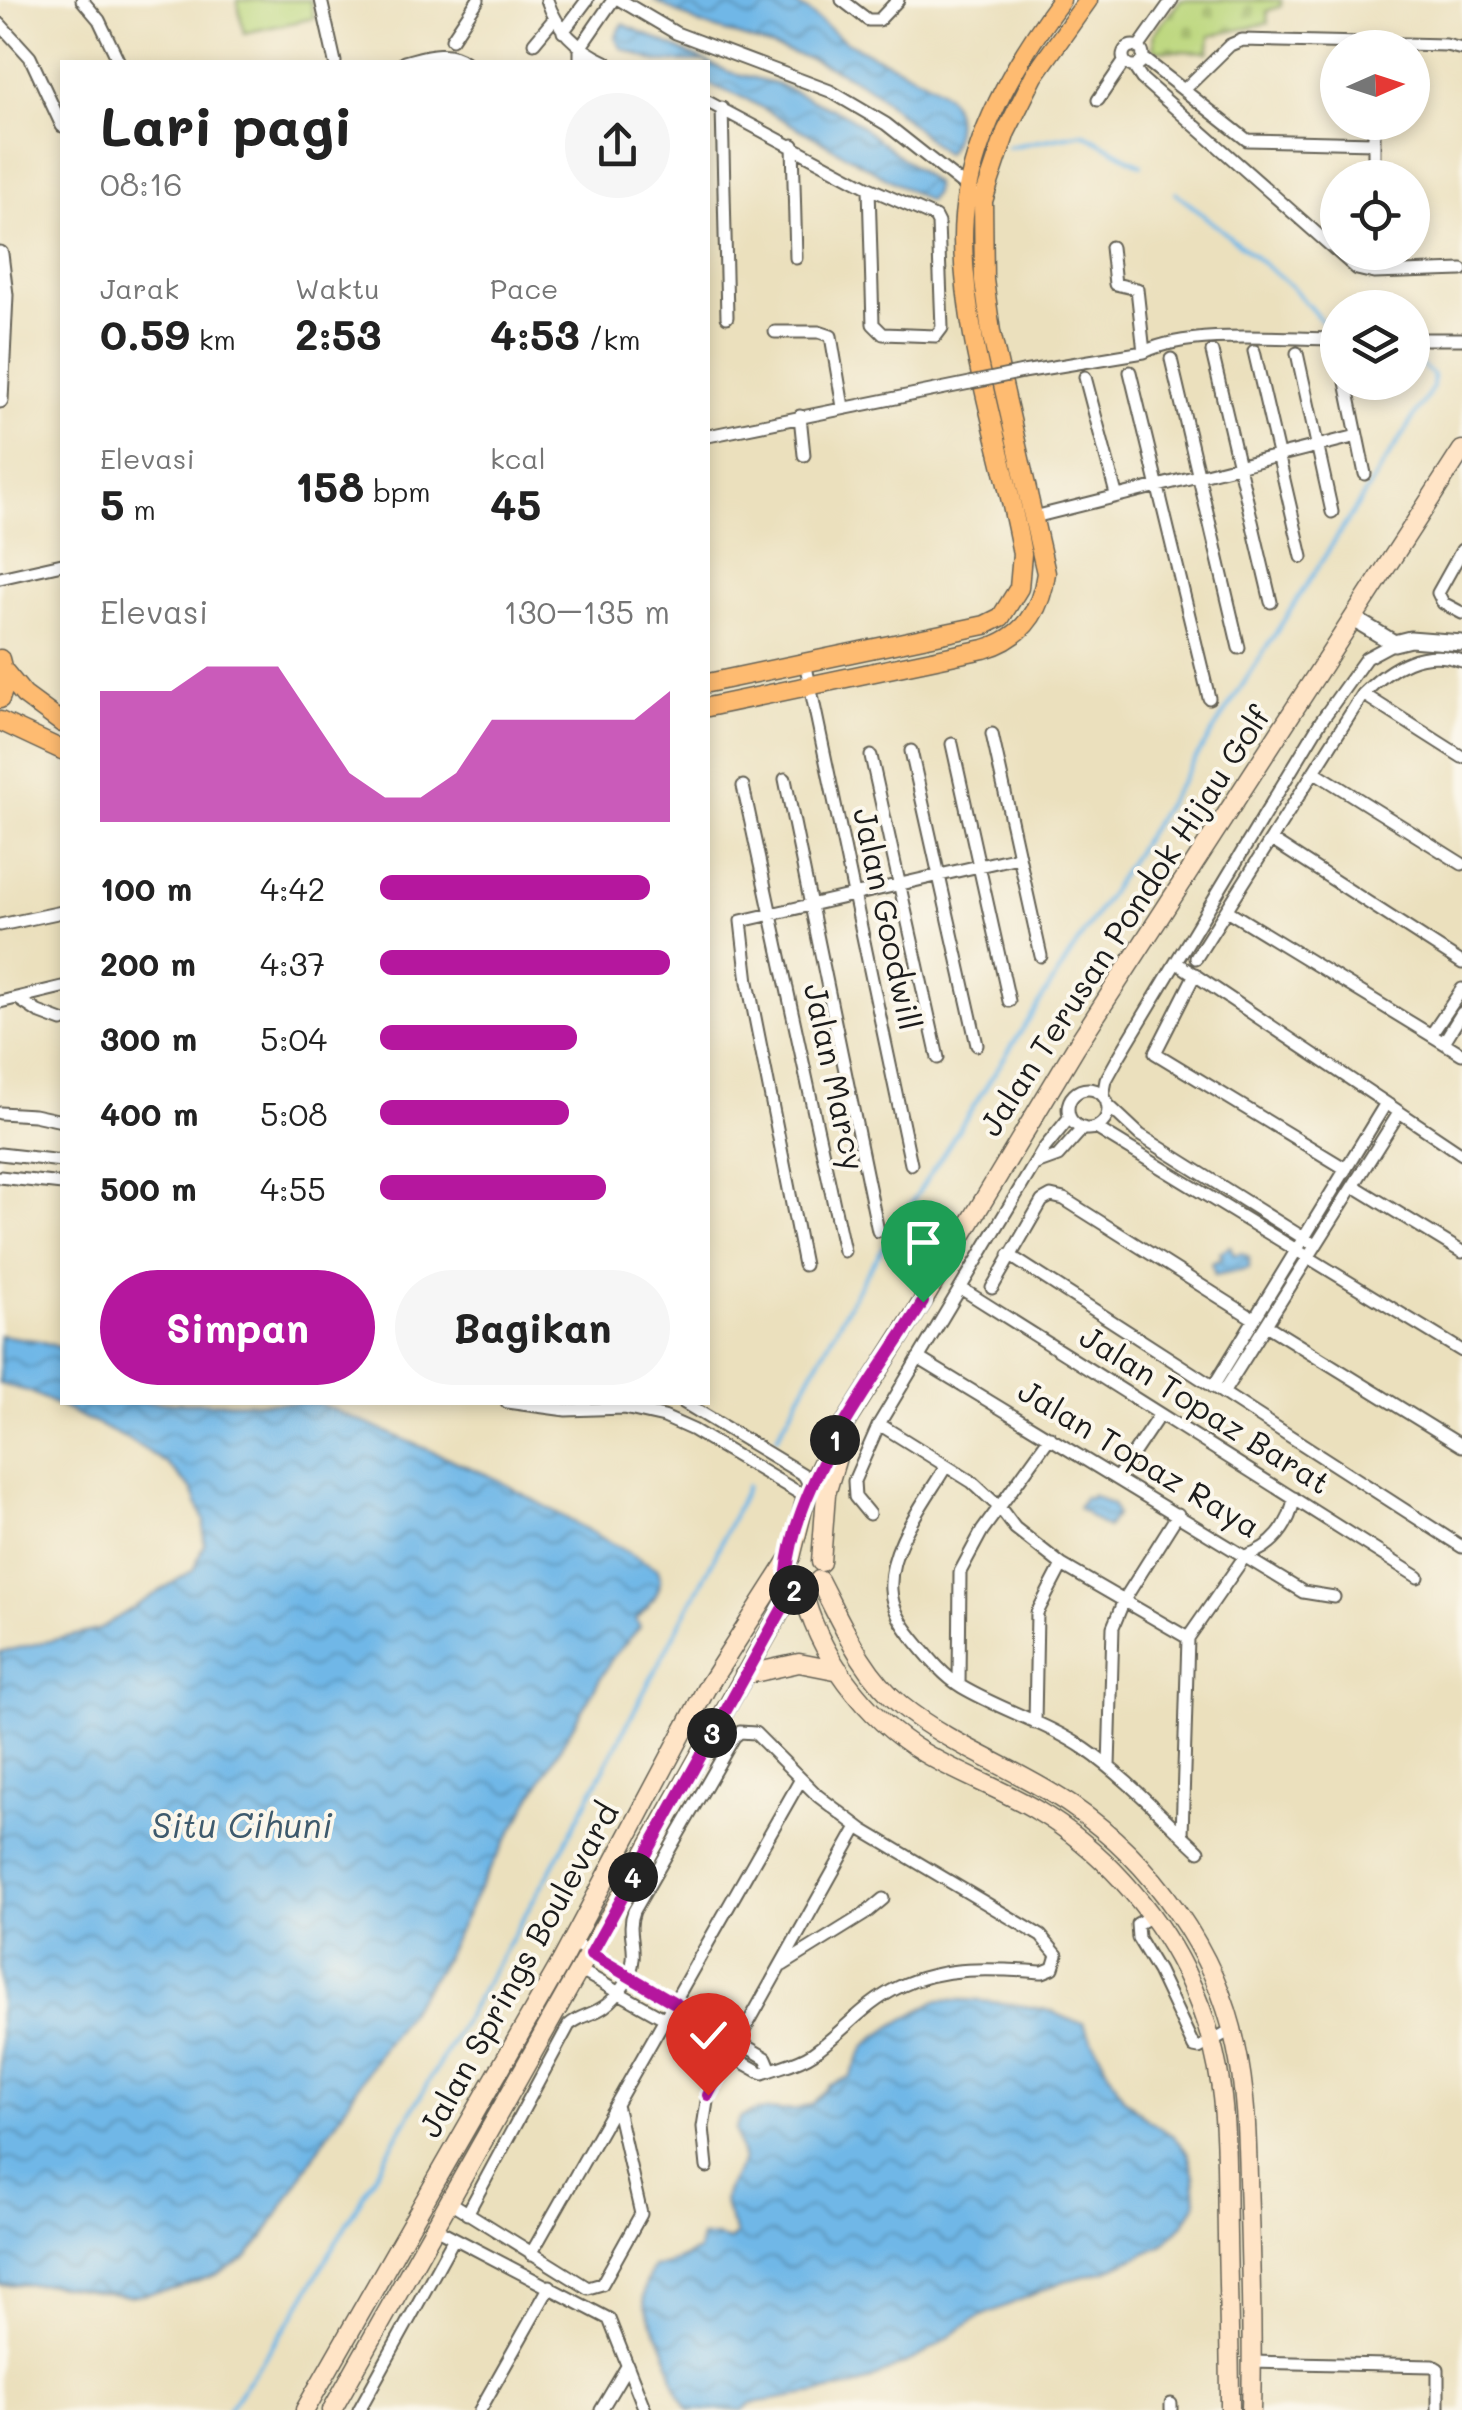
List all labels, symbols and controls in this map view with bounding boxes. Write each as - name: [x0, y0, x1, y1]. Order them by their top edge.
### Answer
- north arrow: [1320, 30, 1430, 140]
- map controls: [1320, 30, 1430, 400]
- text: Lari pagi: [100, 88, 353, 160]
- button: share: [565, 93, 670, 198]
- button: locate: [1320, 160, 1430, 270]
- text: 08:16: [100, 162, 183, 204]
- text: Jarak: [100, 270, 179, 306]
- text: Waktu: [295, 270, 380, 306]
- text: Pace: [490, 270, 558, 306]
- button: layers: [1320, 290, 1430, 400]
- text: 0.59: [100, 306, 190, 361]
- text: 2:53: [295, 306, 382, 361]
- text: 4:53: [490, 306, 580, 361]
- text: km: [190, 321, 236, 357]
- text: /km: [580, 321, 641, 357]
- text: Elevasi: [100, 440, 195, 476]
- text: kcal: [490, 440, 546, 476]
- text: 158: [295, 458, 364, 513]
- text: bpm: [364, 473, 431, 509]
- text: 5: [100, 476, 125, 531]
- text: 45: [490, 476, 541, 531]
- text: m: [125, 491, 156, 527]
- text: Elevasi: [100, 590, 208, 632]
- text: 130–135 m: [504, 590, 670, 632]
- street label: Jalan Terusan Pondok Hijau Golf: [968, 696, 1279, 1143]
- street label: Jalan Goodwill: [845, 804, 933, 1034]
- text: 100 m: [100, 867, 192, 909]
- text: 4:42: [260, 867, 325, 909]
- text: 200 m: [100, 942, 196, 984]
- text: 4:37: [260, 942, 325, 984]
- street label: Jalan Marcy: [795, 979, 876, 1174]
- text: 300 m: [100, 1017, 197, 1059]
- text: 5:04: [260, 1017, 327, 1059]
- text: 400 m: [100, 1092, 198, 1134]
- text: 5:08: [260, 1092, 328, 1134]
- text: 500 m: [100, 1167, 197, 1209]
- text: 4:55: [260, 1167, 326, 1209]
- pin: [881, 1200, 966, 1303]
- icon: arrive: [896, 1215, 951, 1270]
- button: Simpan: [100, 1270, 375, 1385]
- button: Bagikan: [395, 1270, 670, 1385]
- street label: Jalan Topaz Barat: [1073, 1314, 1339, 1502]
- street label: Jalan Topaz Raya: [1011, 1368, 1269, 1547]
- pin: 1: [810, 1415, 860, 1465]
- text: 1: [829, 1422, 841, 1458]
- pin: 2: [769, 1565, 819, 1615]
- text: 2: [786, 1572, 802, 1608]
- pin: 3: [687, 1708, 737, 1758]
- text: 3: [704, 1715, 720, 1751]
- street label: Jalan Springs Boulevard: [408, 1794, 627, 2144]
- water label: Situ Cihuni: [152, 1801, 333, 1847]
- pin: 4: [608, 1852, 658, 1902]
- text: 4: [624, 1859, 642, 1895]
- pin: [666, 1993, 751, 2096]
- icon: check: [681, 2008, 736, 2063]

